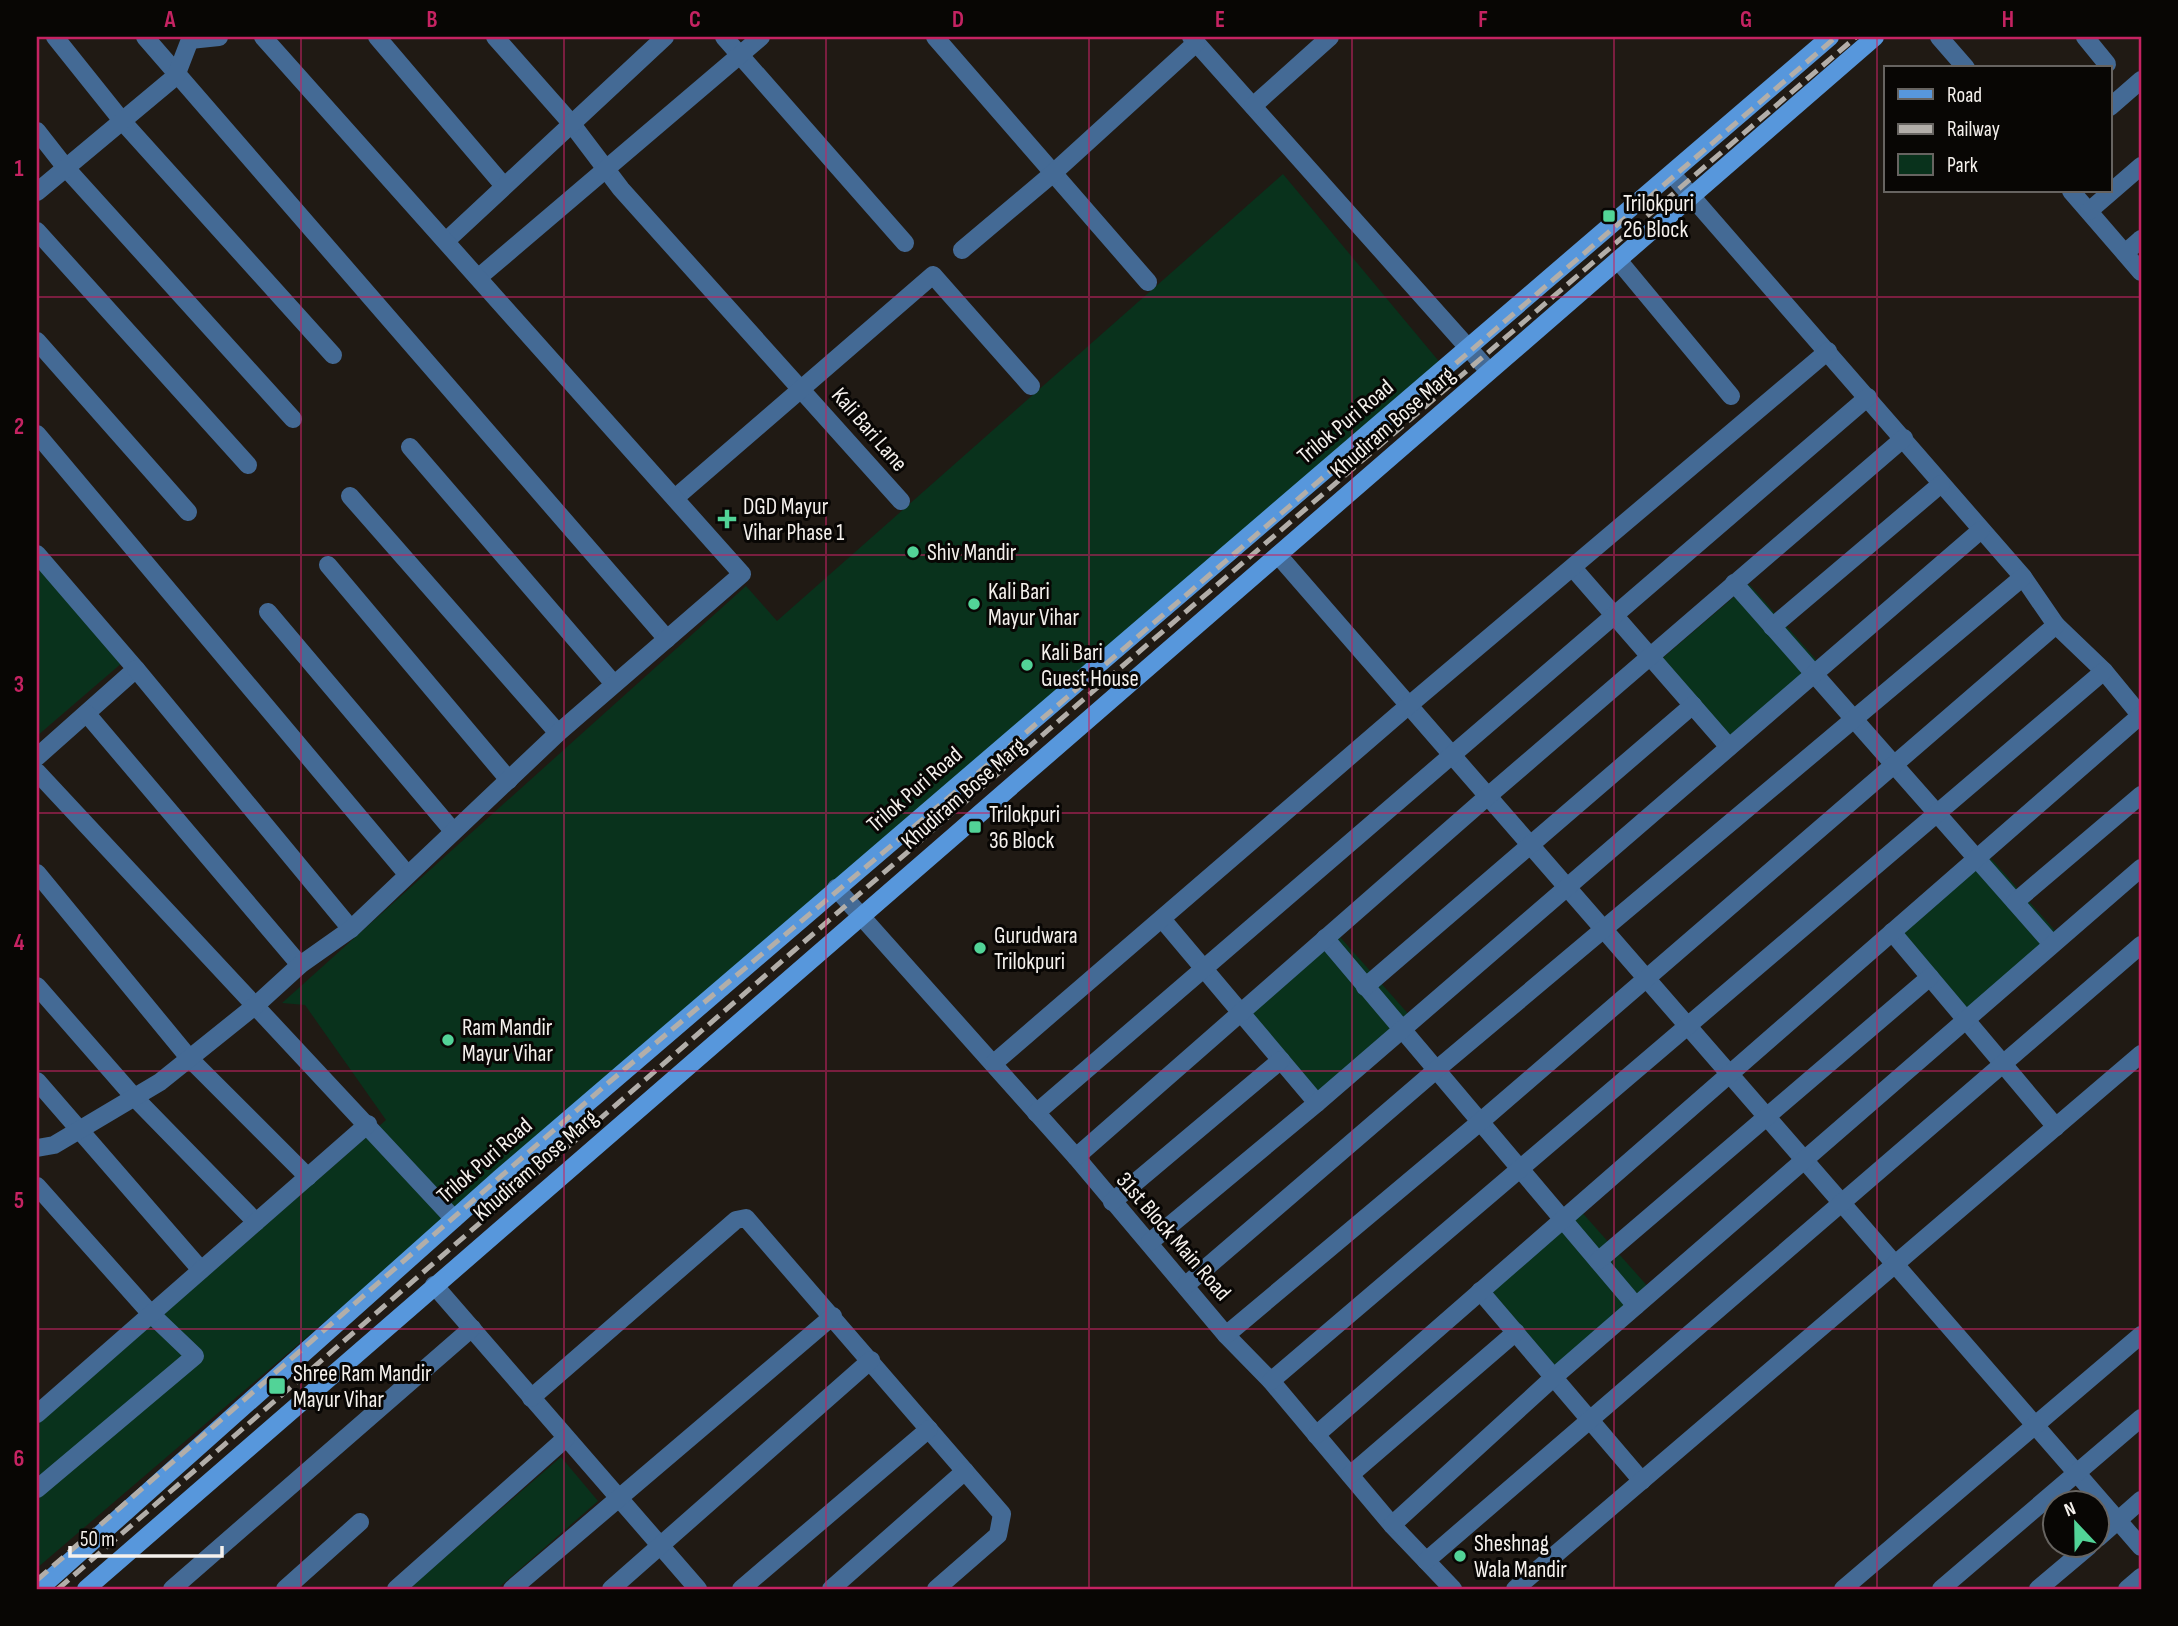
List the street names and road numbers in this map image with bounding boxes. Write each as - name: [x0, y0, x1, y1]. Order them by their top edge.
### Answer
- street label: Khudiram Bose Marg: [1325, 361, 1461, 484]
- street label: Trilok Puri Road: [1292, 373, 1399, 470]
- street label: Kali Bari Lane: [825, 382, 913, 477]
- street label: Khudiram Bose Marg: [896, 732, 1032, 855]
- street label: Trilok Puri Road: [861, 741, 968, 839]
- street label: Khudiram Bose Marg: [468, 1104, 604, 1227]
- street label: Trilok Puri Road: [431, 1112, 538, 1210]
- street label: 31st Block Main Road: [1110, 1167, 1237, 1307]

